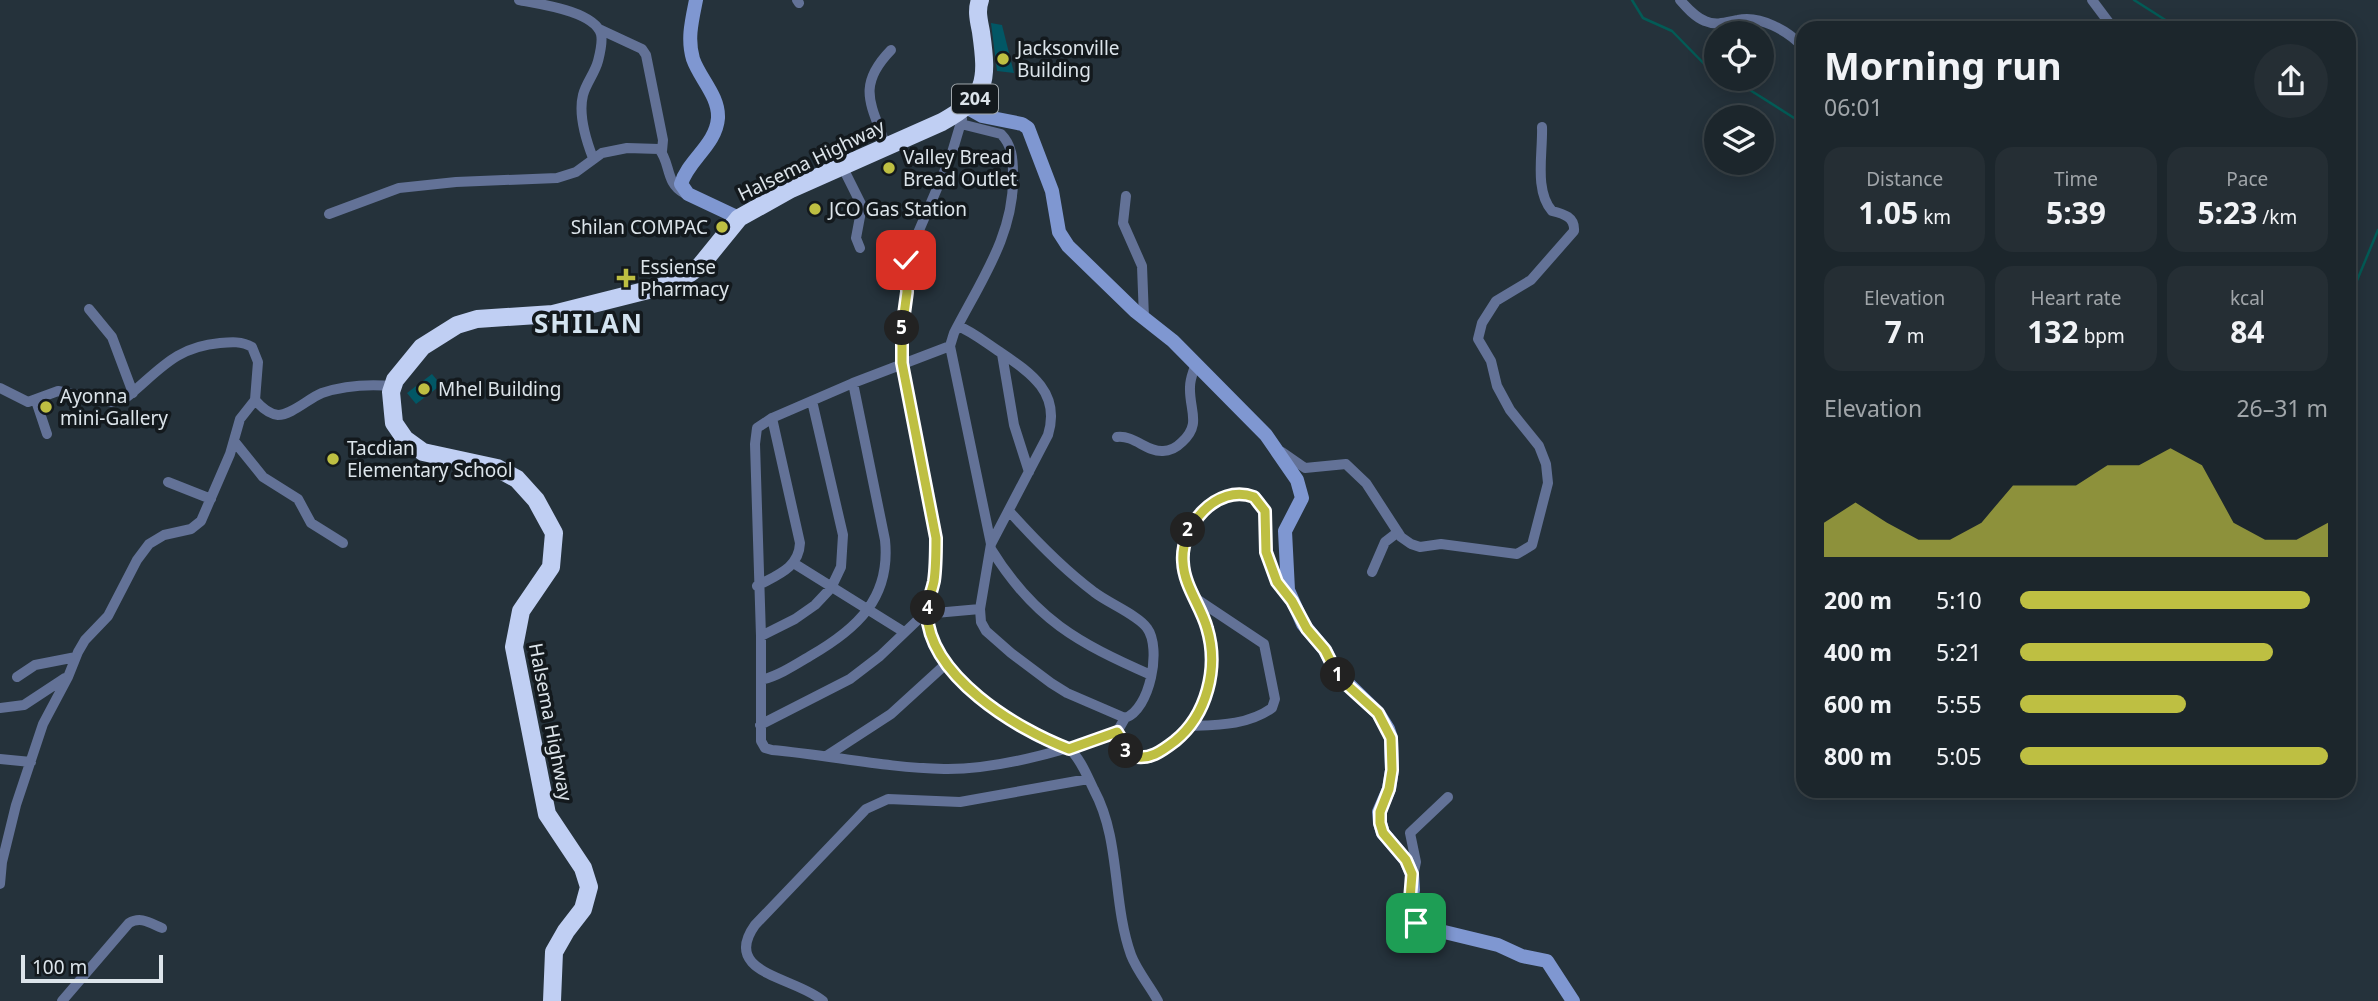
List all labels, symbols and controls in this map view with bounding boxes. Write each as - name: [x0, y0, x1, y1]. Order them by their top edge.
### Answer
- map controls: [1704, 21, 1774, 175]
- button: locate: [1704, 21, 1774, 91]
- place label: Jacksonville Building: [1015, 35, 1120, 83]
- text: Morning run: [1824, 39, 2062, 91]
- button: share: [2254, 44, 2328, 118]
- marker: Jacksonville Building: [995, 51, 1011, 67]
- road number: 204: [952, 84, 998, 114]
- text: 06:01: [1824, 91, 1883, 123]
- button: layers: [1704, 105, 1774, 175]
- street label: Halsema Highway: [733, 113, 889, 207]
- place label: Valley Bread Bread Outlet: [903, 144, 1017, 192]
- marker: Valley Bread Bread Outlet: [881, 160, 897, 176]
- text: Distance: [1866, 166, 1943, 192]
- text: Time: [2054, 166, 2098, 192]
- text: Pace: [2226, 166, 2268, 192]
- text: 1.05: [1858, 192, 1918, 233]
- text: 5:39: [2046, 192, 2106, 233]
- text: 5:23: [2197, 192, 2257, 233]
- place label: JCO Gas Station: [827, 196, 967, 222]
- marker: JCO Gas Station: [807, 201, 823, 217]
- text: km: [1918, 204, 1951, 230]
- text: /km: [2257, 204, 2297, 230]
- place label: Shilan COMPAC: [571, 214, 708, 240]
- marker: Shilan COMPAC: [714, 219, 730, 235]
- pin: [876, 230, 936, 290]
- icon: check: [887, 241, 925, 279]
- place label: Essiense Pharmacy: [640, 254, 729, 302]
- marker: Essiense Pharmacy: [618, 270, 634, 286]
- text: Elevation: [1864, 285, 1945, 311]
- text: Heart rate: [2031, 285, 2121, 311]
- text: kcal: [2230, 285, 2265, 311]
- district label: SHILAN: [534, 305, 644, 341]
- pin: 5: [884, 310, 920, 346]
- text: 7: [1885, 311, 1902, 352]
- text: 132: [2027, 311, 2079, 352]
- text: 84: [2230, 311, 2264, 352]
- text: 5: [896, 314, 907, 340]
- text: m: [1902, 323, 1925, 349]
- text: bpm: [2079, 323, 2125, 349]
- place label: Mhel Building: [438, 376, 561, 402]
- marker: Mhel Building: [416, 381, 432, 397]
- place label: Ayonna mini-Gallery: [60, 383, 168, 431]
- text: Elevation: [1824, 392, 1922, 424]
- text: 26–31 m: [2236, 392, 2328, 424]
- marker: Ayonna mini-Gallery: [38, 399, 54, 415]
- place label: Tacdian Elementary School: [347, 435, 513, 483]
- marker: Tacdian Elementary School: [325, 451, 341, 467]
- pin: 2: [1170, 512, 1206, 548]
- text: 2: [1182, 516, 1193, 542]
- text: 200 m: [1824, 584, 1892, 616]
- text: 5:10: [1936, 584, 1982, 616]
- pin: 4: [911, 590, 946, 626]
- text: 4: [922, 594, 933, 620]
- text: 400 m: [1824, 636, 1892, 668]
- text: 5:21: [1936, 636, 1982, 668]
- street label: Halsema Highway: [523, 641, 579, 804]
- pin: 1: [1320, 658, 1356, 692]
- text: 1: [1332, 661, 1343, 687]
- text: 600 m: [1824, 688, 1892, 720]
- text: 5:55: [1936, 688, 1982, 720]
- pin: 3: [1108, 734, 1144, 768]
- text: 3: [1120, 737, 1131, 763]
- text: 800 m: [1824, 740, 1892, 772]
- text: 5:05: [1936, 740, 1982, 772]
- pin: [1386, 893, 1446, 953]
- icon: arrive: [1397, 904, 1435, 942]
- scale bar: [21, 952, 163, 984]
- text: 100 m: [32, 954, 87, 980]

